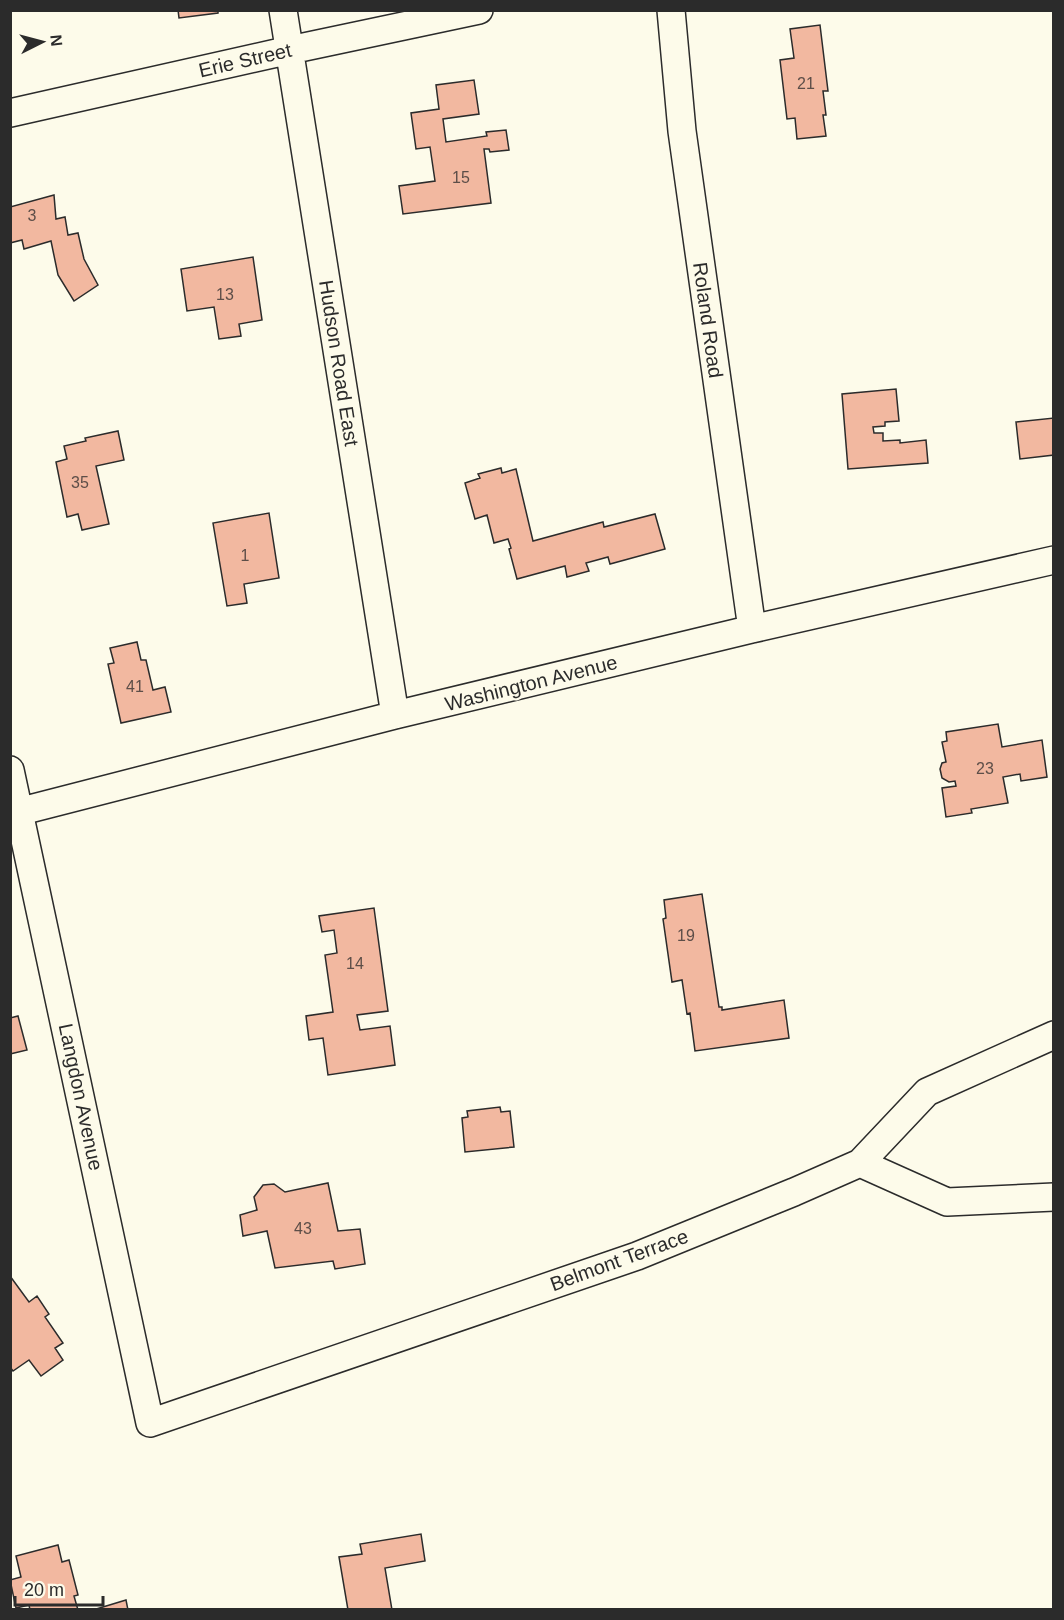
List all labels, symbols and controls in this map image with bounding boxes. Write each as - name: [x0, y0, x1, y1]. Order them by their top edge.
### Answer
- north arrow: [12, 12, 72, 72]
- text: N: [47, 34, 65, 47]
- street label: Erie Street: [196, 39, 294, 81]
- house number: 21: [797, 75, 815, 92]
- house number: 15: [452, 169, 470, 186]
- house number: 3: [28, 207, 37, 224]
- street label: Roland Road: [689, 261, 727, 379]
- street label: Hudson Road East: [315, 278, 363, 448]
- house number: 13: [216, 286, 234, 303]
- house number: 35: [71, 474, 89, 491]
- house number: 1: [241, 547, 250, 564]
- street label: Washington Avenue: [443, 651, 619, 715]
- house number: 41: [126, 678, 144, 695]
- house number: 23: [976, 760, 994, 777]
- house number: 19: [677, 927, 695, 944]
- house number: 14: [346, 955, 364, 972]
- street label: Langdon Avenue: [55, 1021, 107, 1173]
- house number: 43: [294, 1220, 312, 1237]
- street label: Belmont Terrace: [547, 1225, 691, 1295]
- scale bar: [15, 1569, 104, 1607]
- text: 20 m: [24, 1580, 64, 1600]

